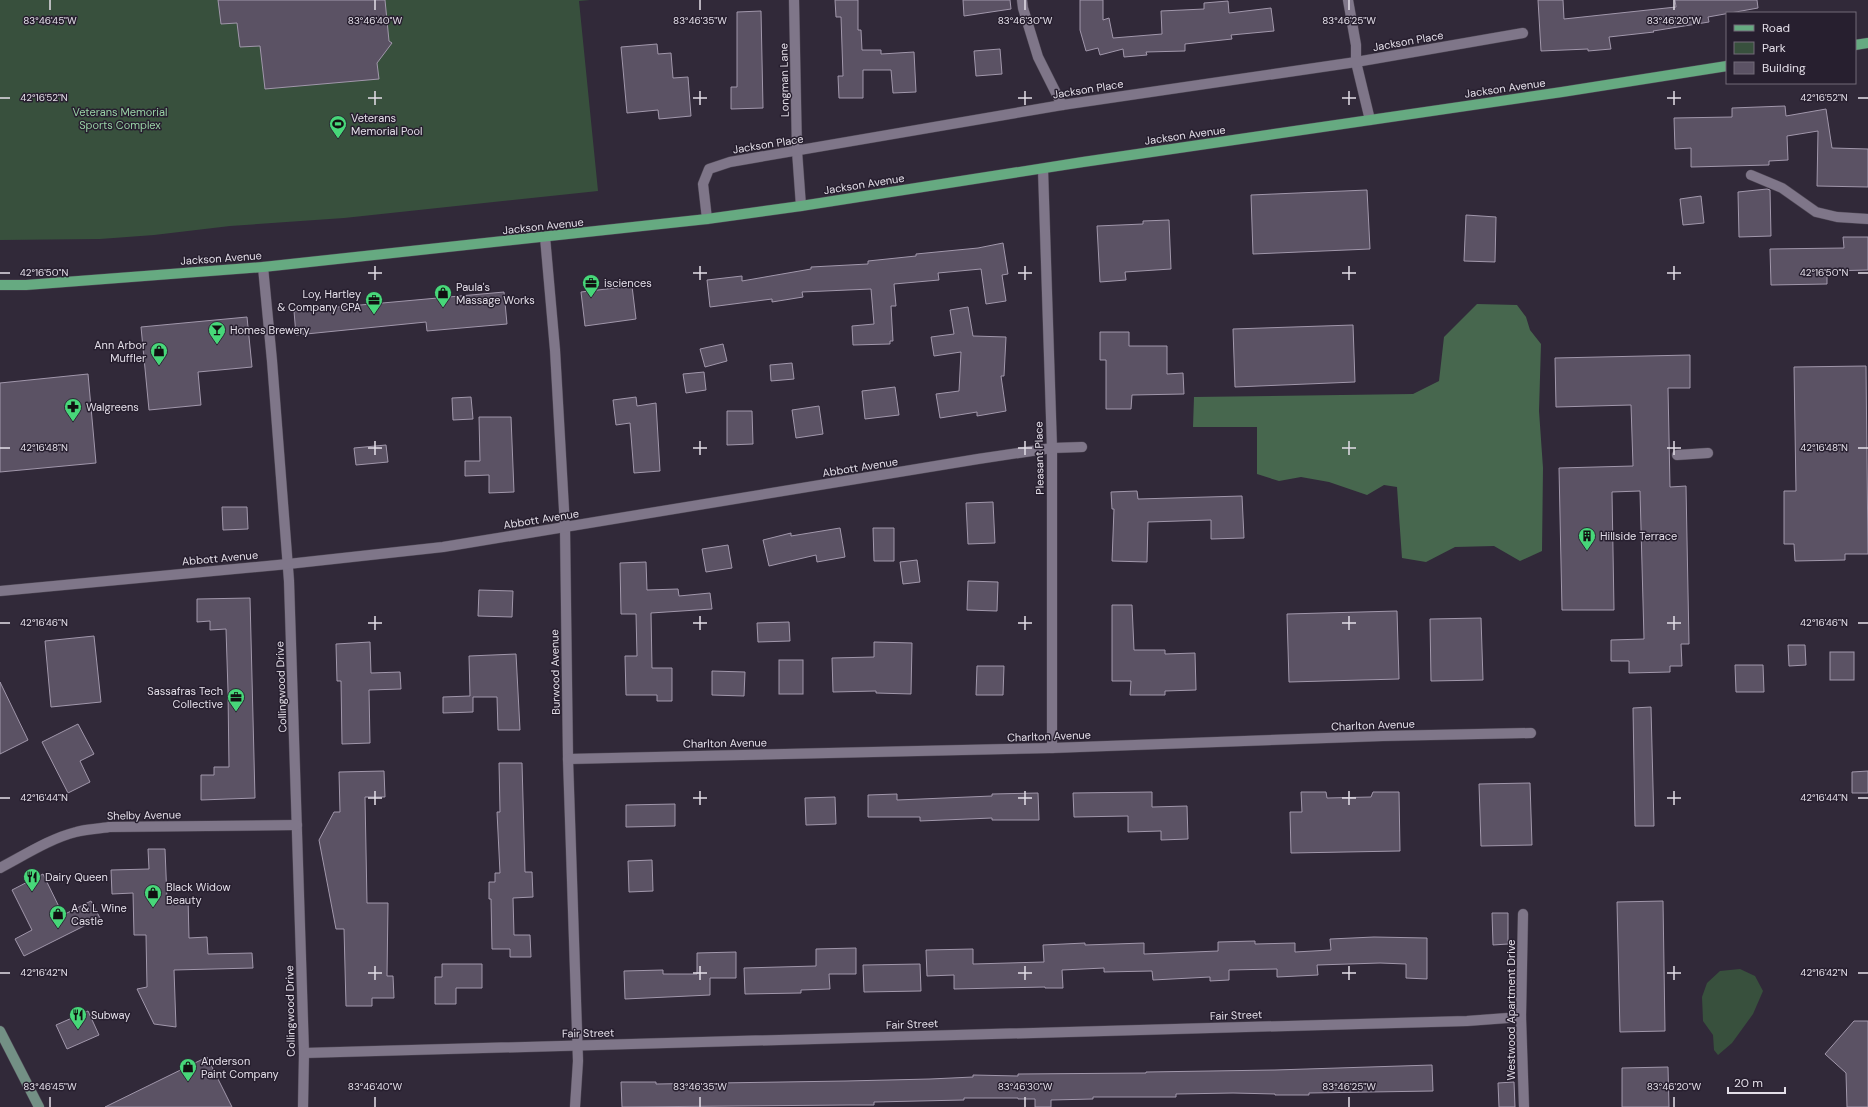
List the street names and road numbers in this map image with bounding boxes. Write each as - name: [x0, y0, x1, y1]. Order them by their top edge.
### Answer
- street label: Jackson Place: [1372, 28, 1444, 54]
- street label: Longman Lane: [776, 43, 792, 117]
- street label: Jackson Avenue: [1464, 75, 1546, 101]
- street label: Jackson Place: [1052, 76, 1124, 102]
- street label: Jackson Avenue: [1144, 122, 1226, 148]
- street label: Jackson Place: [732, 131, 804, 157]
- street label: Jackson Avenue: [823, 171, 905, 197]
- street label: Jackson Avenue: [502, 215, 584, 237]
- street label: Jackson Avenue: [180, 248, 262, 268]
- street label: Pleasant Place: [1031, 421, 1047, 495]
- street label: Abbott Avenue: [821, 454, 899, 480]
- street label: Abbott Avenue: [502, 506, 580, 532]
- street label: Abbott Avenue: [181, 548, 259, 568]
- street label: Burwood Avenue: [547, 629, 563, 715]
- street label: Collingwood Drive: [272, 641, 290, 733]
- street label: Charlton Avenue: [1331, 717, 1415, 733]
- street label: Charlton Avenue: [1007, 728, 1091, 744]
- street label: Charlton Avenue: [683, 735, 767, 751]
- street label: Shelby Avenue: [107, 807, 181, 823]
- street label: Westwood Apartment Drive: [1504, 939, 1518, 1081]
- street label: Collingwood Drive: [282, 965, 298, 1057]
- street label: Fair Street: [1210, 1007, 1262, 1023]
- street label: Fair Street: [886, 1016, 938, 1032]
- street label: Fair Street: [562, 1026, 614, 1040]

